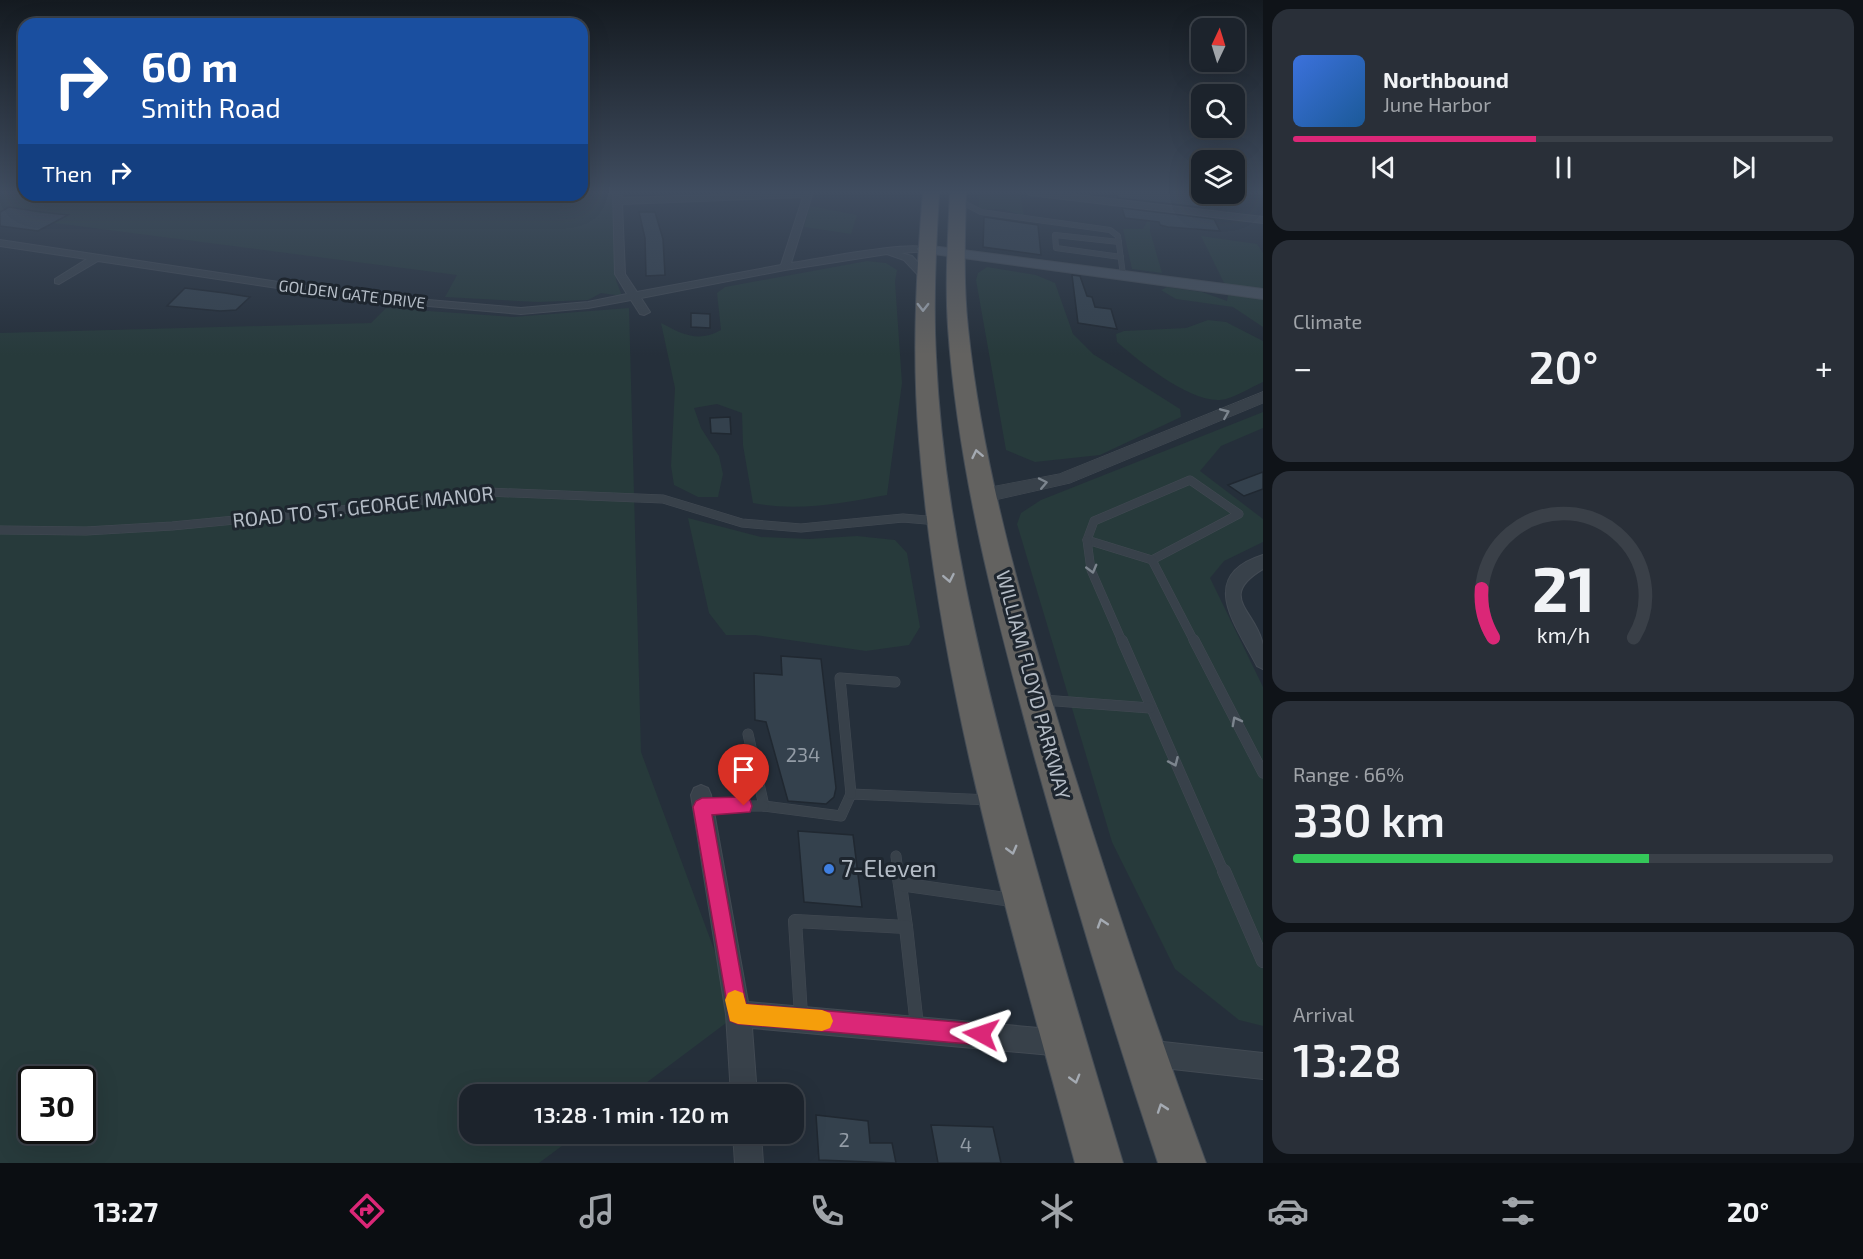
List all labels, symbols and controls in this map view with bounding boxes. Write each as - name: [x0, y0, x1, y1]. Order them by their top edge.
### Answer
- north arrow: [1191, 18, 1245, 72]
- map controls: [1191, 18, 1245, 204]
- text: 60 m: [141, 40, 238, 90]
- icon: right: [42, 42, 120, 120]
- text: Northbound: [1383, 66, 1509, 92]
- button: search: [1191, 84, 1245, 138]
- text: Smith Road: [141, 91, 281, 123]
- text: June Harbor: [1383, 92, 1491, 116]
- button: layers: [1191, 150, 1245, 204]
- icon: previous: [1367, 151, 1400, 184]
- icon: pause: [1547, 151, 1580, 184]
- icon: next: [1727, 151, 1760, 184]
- icon: right: [104, 156, 137, 189]
- text: Then: [42, 160, 92, 186]
- street label: GOLDEN GATE DRIVE: [278, 275, 427, 312]
- one-way arrow: [917, 303, 929, 312]
- text: Climate: [1293, 309, 1362, 333]
- text: 20°: [1529, 339, 1598, 393]
- text: −: [1293, 347, 1312, 387]
- text: +: [1815, 347, 1833, 387]
- one-way arrow: [1218, 408, 1229, 420]
- one-way arrow: [971, 449, 984, 459]
- one-way arrow: [1038, 477, 1048, 490]
- street label: ROAD TO ST. GEORGE MANOR: [231, 480, 495, 532]
- text: 21: [1531, 551, 1595, 626]
- one-way arrow: [1085, 564, 1098, 574]
- street label: WILLIAM FLOYD PARKWAY: [992, 567, 1076, 803]
- one-way arrow: [942, 573, 955, 583]
- text: km/h: [1536, 623, 1590, 648]
- one-way arrow: [1232, 717, 1243, 728]
- house number: 234: [786, 742, 820, 766]
- pin: [718, 744, 769, 806]
- icon: arrive: [727, 753, 760, 786]
- one-way arrow: [1167, 755, 1179, 766]
- text: Range · 66%: [1293, 762, 1404, 786]
- text: 330 km: [1293, 792, 1445, 846]
- one-way arrow: [1005, 844, 1017, 855]
- place label: 7-Eleven: [841, 853, 936, 882]
- marker: 7-Eleven: [822, 862, 836, 876]
- one-way arrow: [1096, 918, 1109, 929]
- position arrow: [949, 1002, 1013, 1066]
- text: Arrival: [1293, 1002, 1354, 1026]
- text: 13:28: [1293, 1032, 1402, 1086]
- speed limit sign: 30: [18, 1066, 96, 1144]
- one-way arrow: [1068, 1073, 1080, 1084]
- text: 13:28 · 1 min · 120 m: [534, 1101, 729, 1127]
- one-way arrow: [1157, 1103, 1170, 1114]
- house number: 2: [838, 1127, 850, 1151]
- house number: 4: [960, 1132, 972, 1156]
- icon: directions: [346, 1190, 388, 1232]
- icon: music: [576, 1190, 618, 1232]
- icon: phone: [806, 1190, 848, 1232]
- icon: climate: [1036, 1190, 1078, 1232]
- icon: car: [1267, 1190, 1309, 1232]
- icon: filters: [1497, 1190, 1539, 1232]
- text: 13:27: [94, 1195, 158, 1227]
- text: 20°: [1727, 1195, 1769, 1227]

